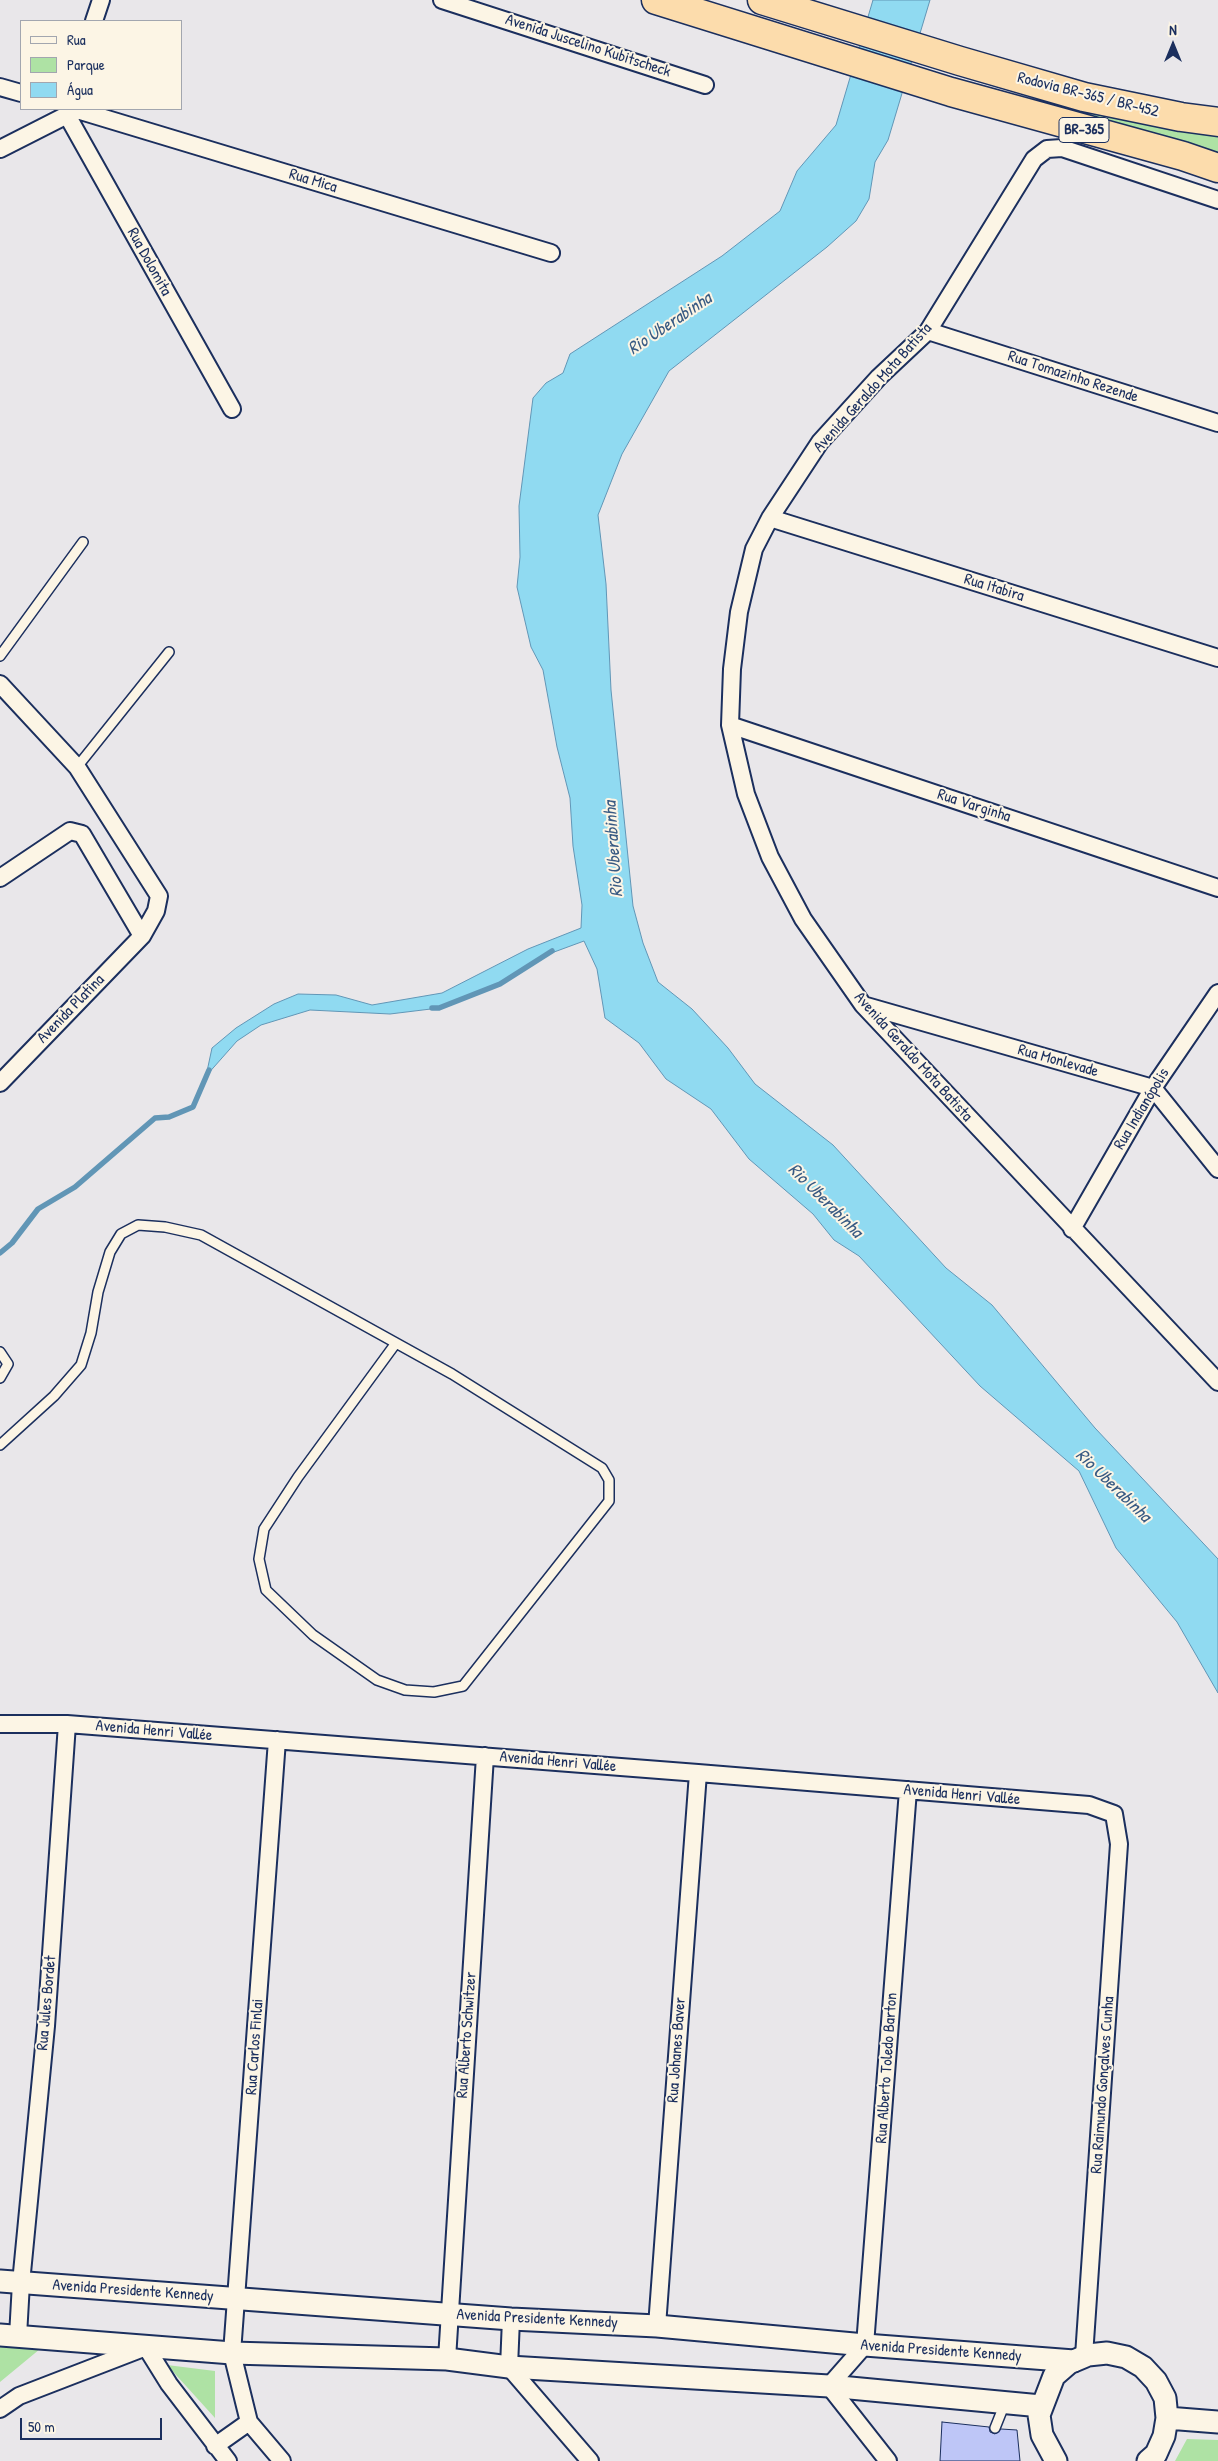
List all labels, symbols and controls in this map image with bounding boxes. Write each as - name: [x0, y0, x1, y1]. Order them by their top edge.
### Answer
- street label: Avenida Juscelino Kubitscheck: [503, 10, 673, 82]
- legend: [20, 20, 182, 110]
- north arrow: [1148, 20, 1198, 70]
- text: N: [1169, 20, 1177, 39]
- text: Rua: [67, 29, 86, 50]
- text: Parque: [67, 54, 105, 75]
- street label: Rodovia BR-365 / BR-452: [1015, 68, 1161, 122]
- text: Água: [67, 79, 93, 100]
- road number: BR-365: [1059, 118, 1109, 142]
- street label: Rua Mica: [287, 165, 339, 197]
- street label: Rua Dolomita: [123, 225, 175, 299]
- water label: Rio Uberabinha: [624, 288, 716, 360]
- street label: Avenida Geraldo Mota Batista: [810, 319, 936, 457]
- street label: Rua Tomazinho Rezende: [1005, 347, 1141, 407]
- street label: Rua Itabira: [962, 570, 1026, 606]
- street label: Rua Varginha: [935, 785, 1013, 827]
- water label: Rio Uberabinha: [600, 800, 628, 898]
- street label: Avenida Platina: [33, 971, 109, 1047]
- street label: Avenida Geraldo Mota Batista: [850, 988, 976, 1126]
- street label: Rua Monlevade: [1016, 1040, 1100, 1082]
- street label: Rua Indianópolis: [1110, 1065, 1174, 1153]
- water label: Rio Uberabinha: [783, 1159, 867, 1243]
- water label: Rio Uberabinha: [1071, 1445, 1155, 1527]
- street label: Avenida Henri Vallée: [95, 1716, 213, 1746]
- street label: Avenida Henri Vallée: [499, 1747, 617, 1777]
- street label: Avenida Henri Vallée: [903, 1780, 1021, 1810]
- street label: Rua Jules Bordet: [33, 1955, 61, 2051]
- street label: Rua Alberto Schwitzer: [453, 1971, 481, 2099]
- street label: Rua Alberto Toledo Barton: [872, 1992, 902, 2144]
- street label: Rua Raimundo Gonçalves Cunha: [1087, 1996, 1119, 2174]
- street label: Rua Johanes Baver: [664, 1997, 690, 2103]
- street label: Rua Carlos Finlai: [242, 1998, 268, 2096]
- street label: Avenida Presidente Kennedy: [52, 2276, 214, 2306]
- street label: Avenida Presidente Kennedy: [456, 2305, 618, 2333]
- street label: Avenida Presidente Kennedy: [860, 2336, 1022, 2366]
- scale bar: [22, 2408, 165, 2440]
- text: 50 m: [28, 2416, 55, 2437]

